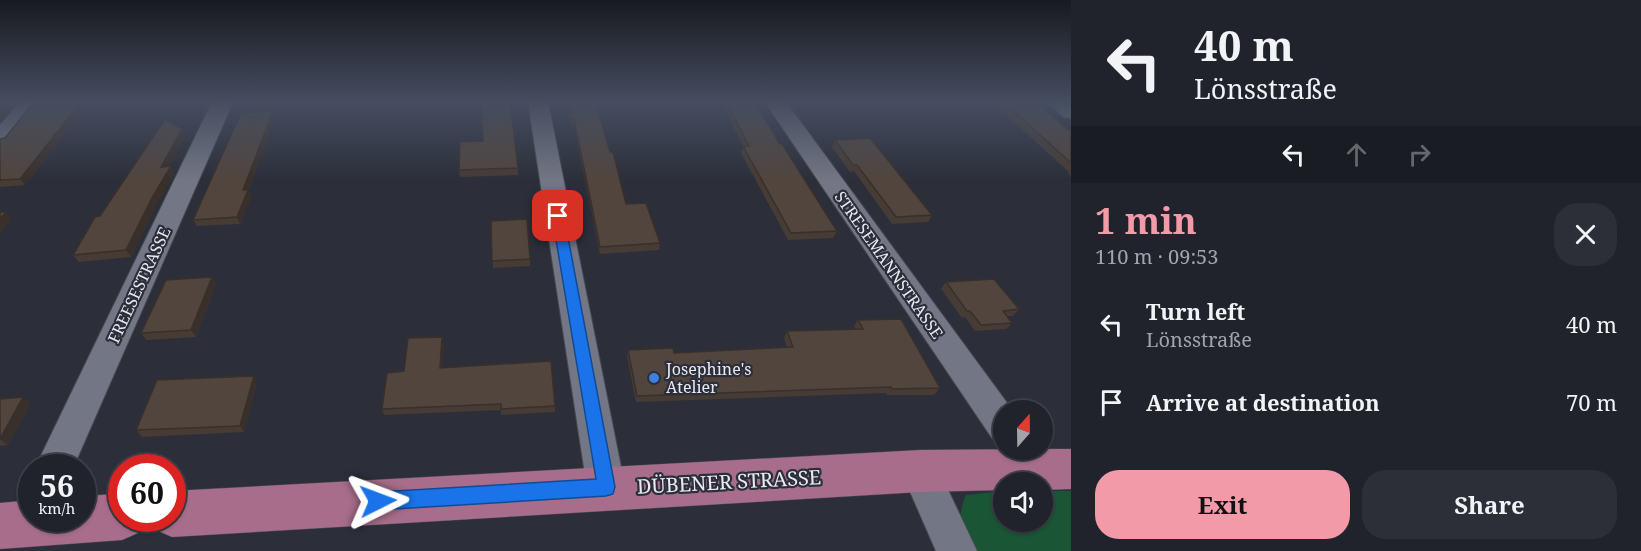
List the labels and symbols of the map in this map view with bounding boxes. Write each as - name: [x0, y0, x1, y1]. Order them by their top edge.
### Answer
- street label: STRESEMANNSTRASSE: [830, 187, 948, 343]
- pin: [532, 190, 583, 241]
- street label: FREESESTRASSE: [102, 223, 176, 347]
- place label: Josephine's Atelier: [665, 358, 751, 398]
- marker: Josephine's Atelier: [647, 371, 661, 385]
- north arrow: [993, 400, 1053, 460]
- speed limit sign: 60: [108, 454, 186, 532]
- street label: DÜBENER STRASSE: [636, 463, 822, 500]
- position arrow: [346, 469, 410, 533]

